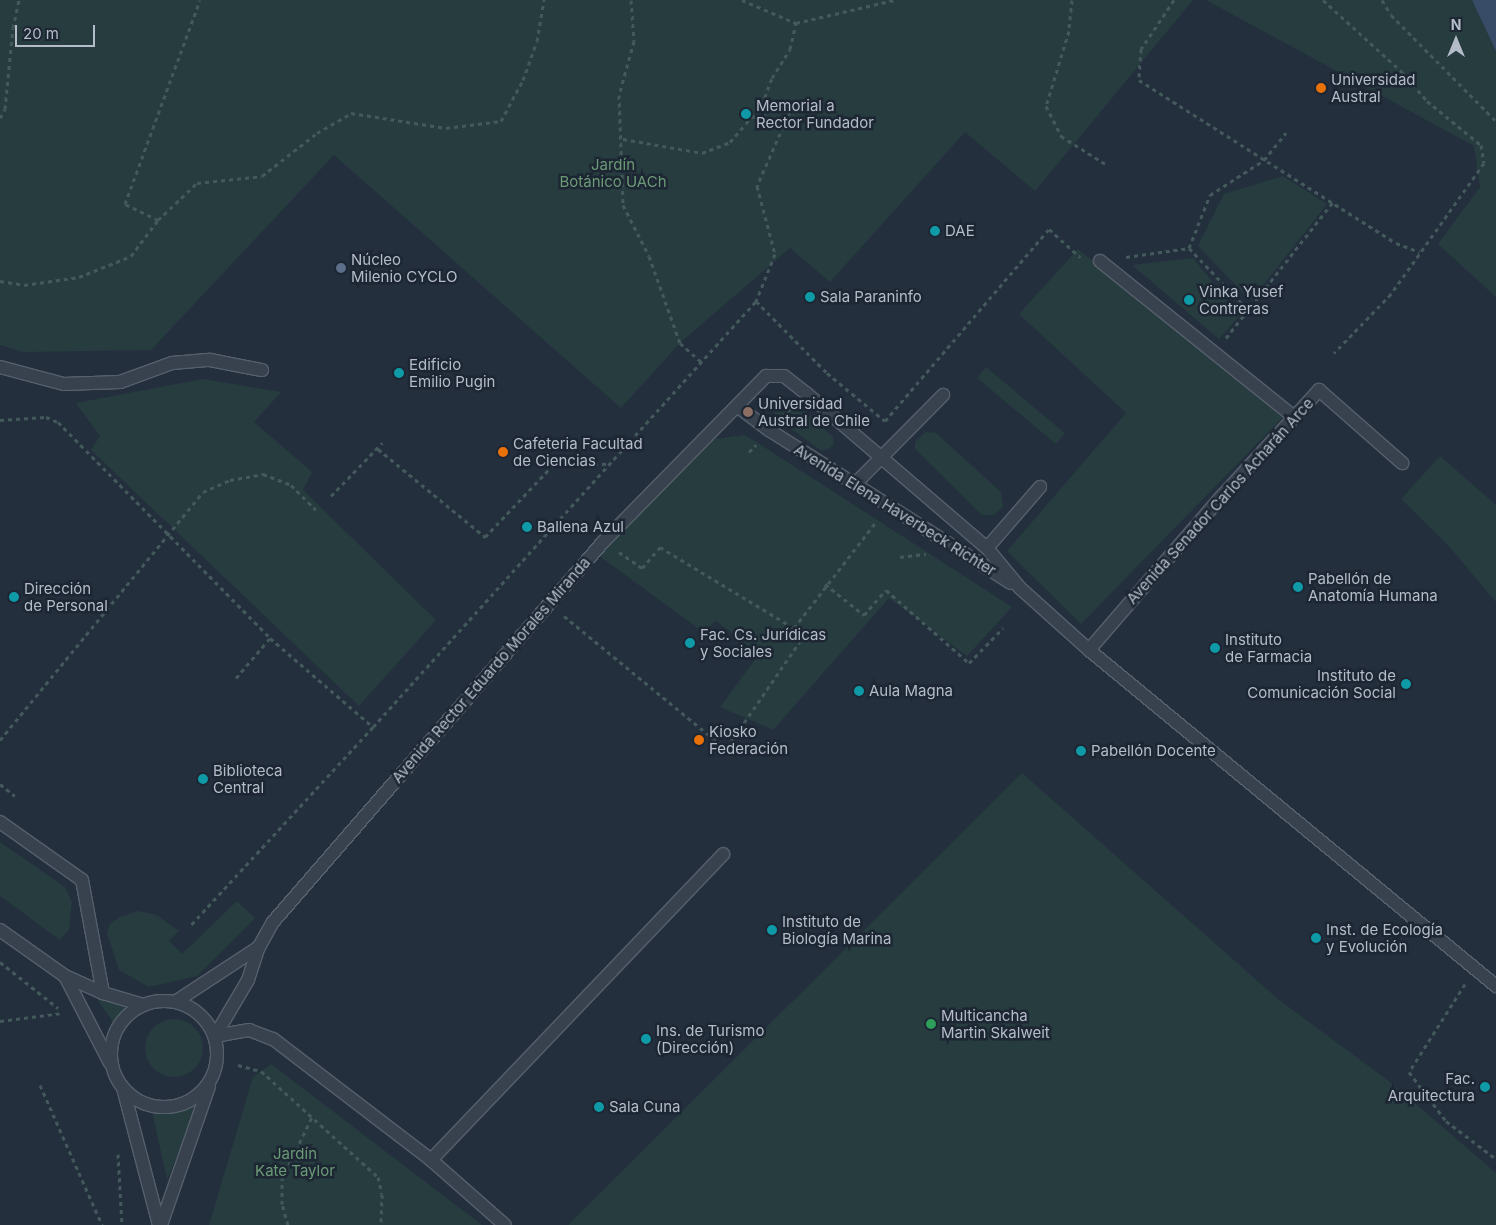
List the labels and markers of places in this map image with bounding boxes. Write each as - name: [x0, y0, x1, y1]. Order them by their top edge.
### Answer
- place label: Universidad Austral: [1331, 70, 1416, 105]
- marker: Universidad Austral: [1315, 82, 1327, 94]
- place label: Memorial a Rector Fundador: [756, 96, 874, 131]
- marker: Memorial a Rector Fundador: [740, 108, 752, 120]
- place label: DAE: [945, 222, 975, 240]
- marker: DAE: [929, 225, 941, 237]
- place label: Núcleo Milenio CYCLO: [351, 250, 457, 285]
- marker: Núcleo Milenio CYCLO: [335, 262, 347, 274]
- place label: Vinka Yusef Contreras: [1199, 282, 1283, 317]
- place label: Sala Paraninfo: [820, 288, 922, 306]
- marker: Sala Paraninfo: [804, 291, 816, 303]
- marker: Vinka Yusef Contreras: [1183, 294, 1195, 306]
- place label: Edificio Emilio Pugin: [409, 355, 495, 390]
- marker: Edificio Emilio Pugin: [393, 367, 405, 379]
- place label: Universidad Austral de Chile: [758, 394, 870, 429]
- marker: Universidad Austral de Chile: [742, 406, 754, 418]
- place label: Cafeteria Facultad de Ciencias: [513, 434, 643, 469]
- marker: Cafeteria Facultad de Ciencias: [497, 446, 509, 458]
- place label: Ballena Azul: [537, 518, 624, 536]
- marker: Ballena Azul: [521, 521, 533, 533]
- place label: Pabellón de Anatomía Humana: [1308, 569, 1438, 604]
- place label: Dirección de Personal: [24, 579, 108, 614]
- marker: Pabellón de Anatomía Humana: [1292, 581, 1304, 593]
- marker: Dirección de Personal: [8, 591, 20, 603]
- place label: Fac. Cs. Jurídicas y Sociales: [700, 625, 826, 660]
- place label: Instituto de Farmacia: [1225, 630, 1312, 665]
- marker: Fac. Cs. Jurídicas y Sociales: [684, 637, 696, 649]
- marker: Instituto de Farmacia: [1209, 642, 1221, 654]
- place label: Instituto de Comunicación Social: [1247, 666, 1396, 701]
- marker: Instituto de Comunicación Social: [1400, 678, 1412, 690]
- place label: Aula Magna: [869, 682, 953, 700]
- marker: Aula Magna: [853, 685, 865, 697]
- place label: Kiosko Federación: [709, 722, 788, 757]
- marker: Kiosko Federación: [693, 734, 705, 746]
- place label: Pabellón Docente: [1091, 742, 1216, 760]
- marker: Pabellón Docente: [1075, 745, 1087, 757]
- place label: Biblioteca Central: [213, 761, 283, 796]
- marker: Biblioteca Central: [197, 773, 209, 785]
- place label: Instituto de Biología Marina: [782, 912, 891, 947]
- place label: Inst. de Ecología y Evolución: [1326, 920, 1443, 955]
- marker: Instituto de Biología Marina: [766, 924, 778, 936]
- marker: Inst. de Ecología y Evolución: [1310, 932, 1322, 944]
- place label: Multicancha Martin Skalweit: [941, 1006, 1050, 1041]
- marker: Multicancha Martin Skalweit: [925, 1018, 937, 1030]
- place label: Ins. de Turismo (Dirección): [656, 1021, 765, 1056]
- marker: Ins. de Turismo (Dirección): [640, 1033, 652, 1045]
- place label: Fac. Arquitectura: [1388, 1069, 1475, 1104]
- marker: Fac. Arquitectura: [1479, 1081, 1491, 1093]
- place label: Sala Cuna: [609, 1098, 680, 1116]
- marker: Sala Cuna: [593, 1101, 605, 1113]

